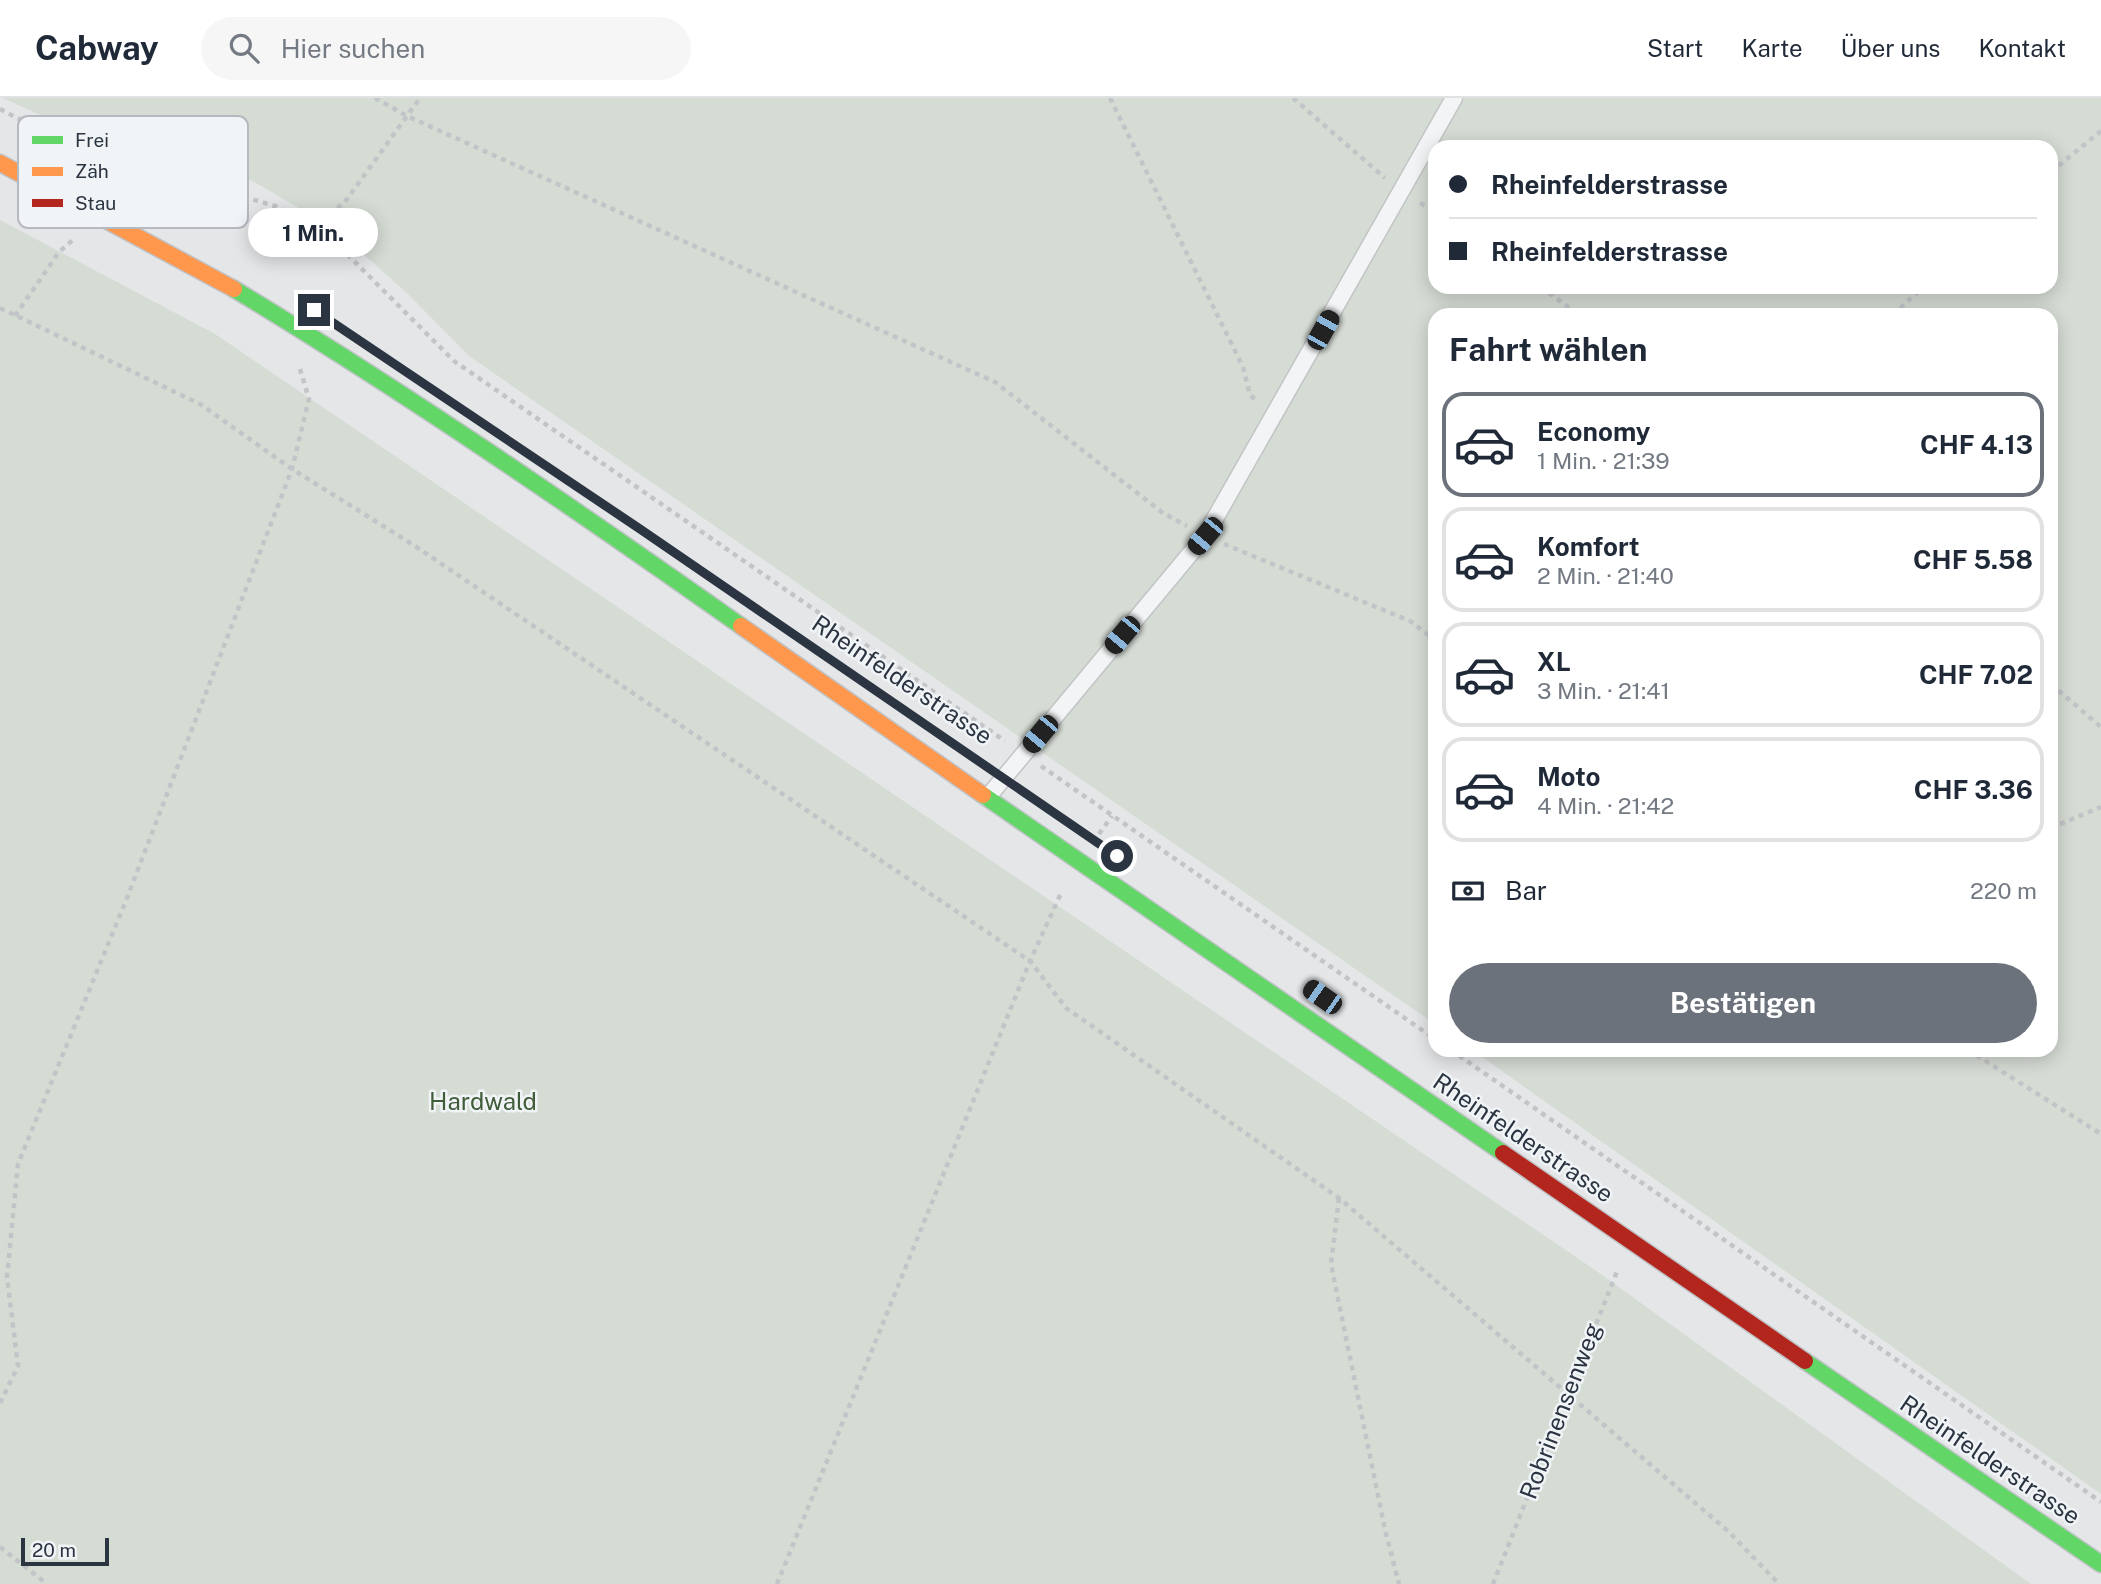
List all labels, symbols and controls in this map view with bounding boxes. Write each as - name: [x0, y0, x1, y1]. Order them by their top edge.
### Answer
- search box: [201, 17, 691, 80]
- text: Cabway: [35, 29, 159, 67]
- icon: search: [225, 29, 263, 67]
- text: Hier suchen: [281, 33, 425, 64]
- text: Start: [1647, 34, 1703, 62]
- text: Karte: [1741, 34, 1803, 62]
- text: Über uns: [1841, 34, 1940, 62]
- text: Kontakt: [1978, 34, 2066, 62]
- legend: [18, 116, 248, 228]
- text: Frei: [75, 129, 109, 151]
- text: Zäh: [75, 160, 109, 182]
- text: Rheinfelderstrasse: [1491, 169, 1728, 200]
- text: Stau: [75, 192, 116, 214]
- callout: 1 Min.: [249, 208, 379, 258]
- text: 1 Min.: [282, 219, 344, 246]
- text: Rheinfelderstrasse: [1491, 236, 1728, 267]
- route end: [298, 294, 330, 326]
- car: [1304, 307, 1343, 353]
- text: Fahrt wählen: [1449, 331, 1648, 368]
- icon: car: [1453, 413, 1516, 476]
- text: Economy: [1537, 416, 1650, 447]
- text: CHF 4.13: [1920, 429, 2033, 460]
- text: 1 Min. · 21:39: [1537, 447, 1670, 474]
- car: [1184, 513, 1227, 559]
- icon: car: [1453, 528, 1516, 591]
- text: Komfort: [1537, 531, 1639, 562]
- text: CHF 5.58: [1913, 544, 2033, 575]
- text: 2 Min. · 21:40: [1537, 562, 1674, 589]
- street label: Rheinfelderstrasse: [807, 609, 998, 750]
- car: [1101, 612, 1144, 658]
- icon: car: [1453, 643, 1516, 706]
- text: XL: [1537, 646, 1571, 677]
- text: CHF 7.02: [1919, 659, 2033, 690]
- text: 3 Min. · 21:41: [1537, 677, 1670, 704]
- car: [1019, 711, 1062, 757]
- icon: car: [1453, 758, 1516, 821]
- text: Moto: [1537, 761, 1600, 792]
- text: CHF 3.36: [1914, 774, 2033, 805]
- text: 4 Min. · 21:42: [1537, 792, 1674, 819]
- route start: [1101, 840, 1133, 872]
- icon: cash: [1449, 872, 1487, 910]
- text: Bar: [1505, 875, 1547, 906]
- text: 220 m: [1970, 877, 2037, 904]
- button: Bestätigen: [1449, 963, 2037, 1043]
- car: [1299, 976, 1346, 1018]
- street label: Rheinfelderstrasse: [1428, 1067, 1619, 1208]
- park label: Hardwald: [429, 1087, 537, 1115]
- street label: Robrinensenweg: [1514, 1319, 1607, 1503]
- street label: Rheinfelderstrasse: [1895, 1389, 2086, 1530]
- scale bar: [21, 1535, 108, 1567]
- text: 20 m: [32, 1539, 76, 1561]

